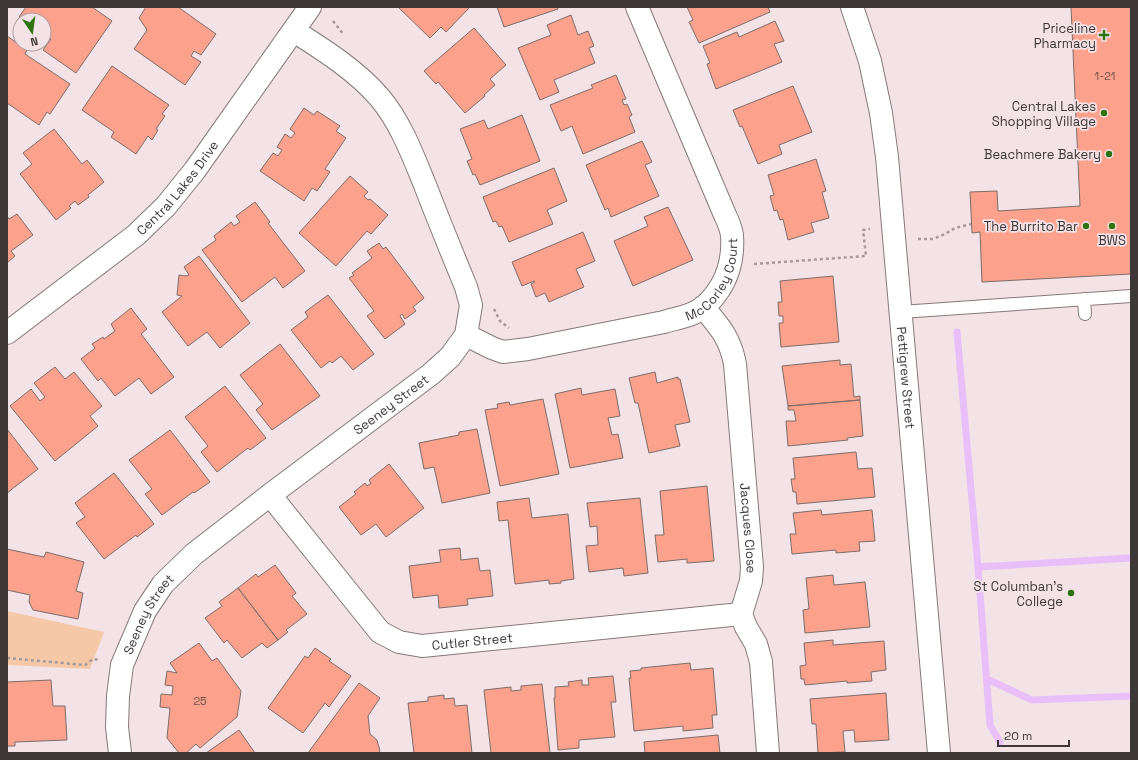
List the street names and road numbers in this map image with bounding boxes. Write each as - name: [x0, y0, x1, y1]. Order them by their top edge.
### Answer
- street label: Central Lakes Drive: [133, 137, 222, 239]
- street label: McCorley Court: [683, 238, 741, 325]
- street label: Pettigrew Street: [893, 326, 919, 430]
- street label: Seeney Street: [350, 371, 432, 439]
- street label: Jacques Close: [736, 482, 760, 574]
- street label: Seeney Street: [120, 570, 178, 657]
- street label: Cutler Street: [431, 629, 514, 654]

